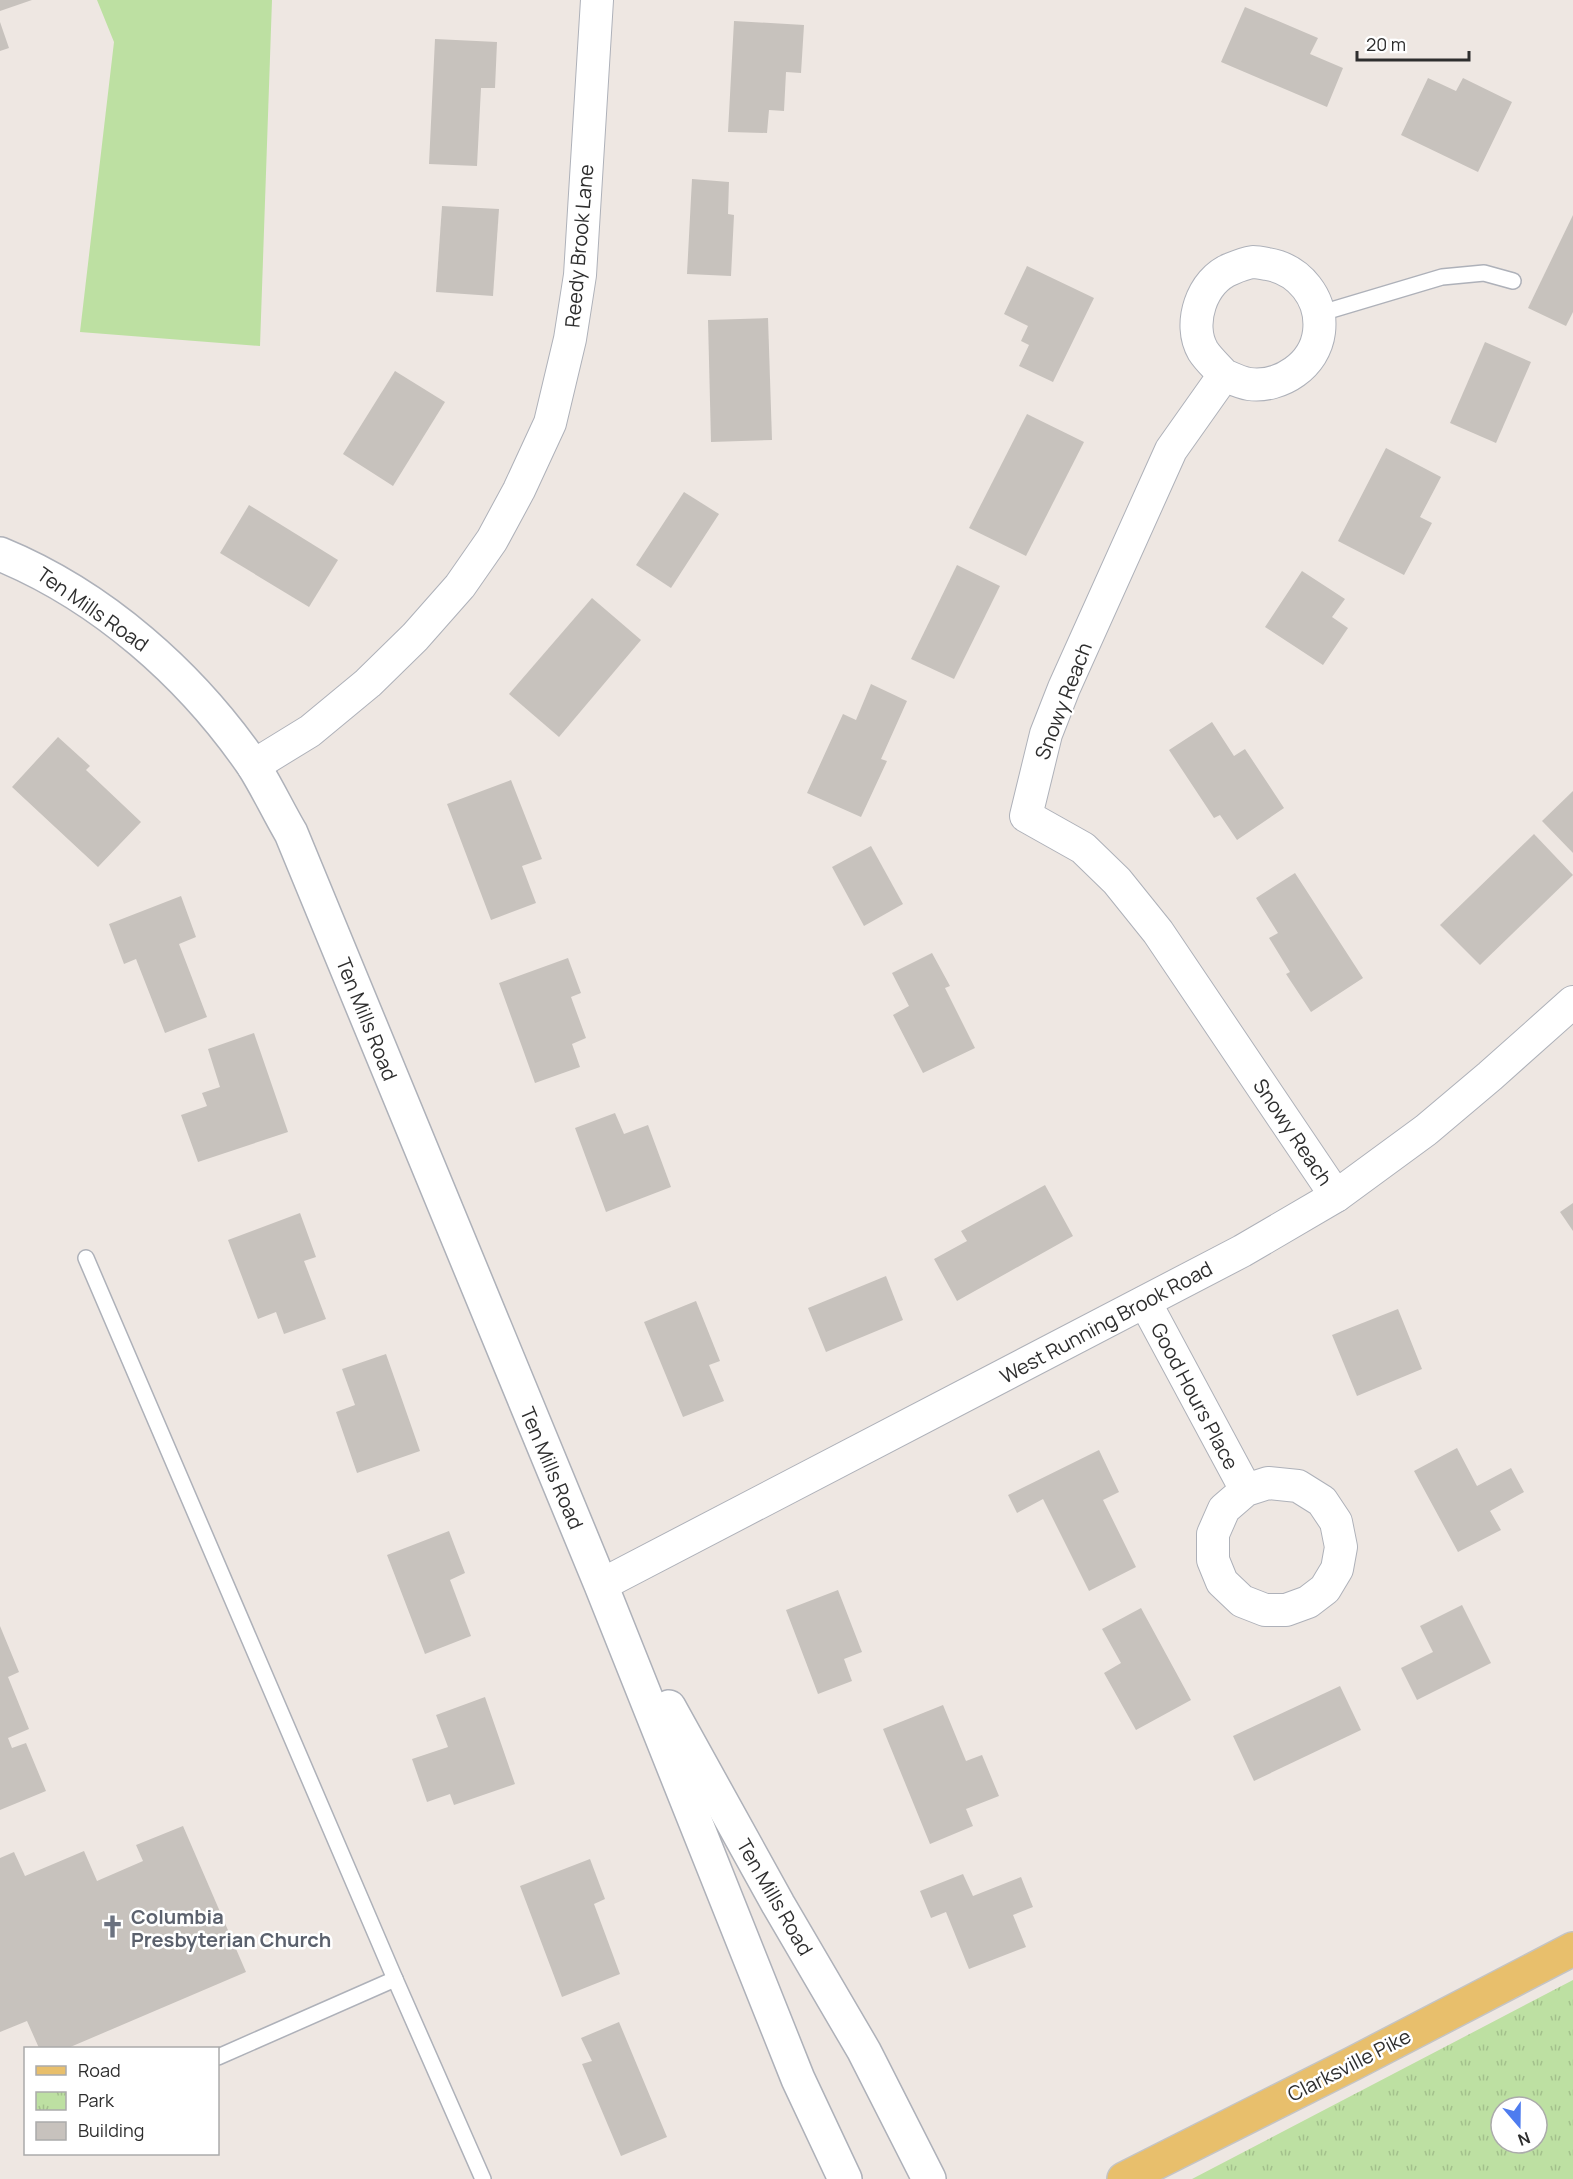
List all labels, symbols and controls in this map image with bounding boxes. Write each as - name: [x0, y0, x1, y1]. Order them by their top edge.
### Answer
- scale bar: [1357, 24, 1470, 62]
- text: 20 m: [1366, 32, 1406, 56]
- street label: Reedy Brook Lane: [558, 163, 600, 329]
- street label: Ten Mills Road: [32, 561, 154, 657]
- street label: Snowy Reach: [1028, 638, 1098, 764]
- street label: Ten Mills Road: [330, 954, 404, 1084]
- street label: Snowy Reach: [1247, 1073, 1339, 1191]
- street label: West Running Brook Road: [995, 1255, 1217, 1389]
- street label: Good Hours Place: [1145, 1318, 1245, 1474]
- street label: Ten Mills Road: [514, 1403, 590, 1533]
- street label: Ten Mills Road: [731, 1834, 819, 1960]
- place label: Columbia Presbyterian Church: [131, 1903, 331, 1953]
- church icon: Columbia Presbyterian Church: [100, 1914, 126, 1940]
- street label: Clarksville Pike: [1283, 2022, 1415, 2108]
- legend: [24, 2047, 219, 2155]
- text: Road: [78, 2058, 121, 2082]
- text: Park: [78, 2088, 115, 2112]
- north arrow: [1489, 2095, 1549, 2155]
- text: Building: [78, 2118, 144, 2142]
- text: N: [1515, 2127, 1533, 2151]

